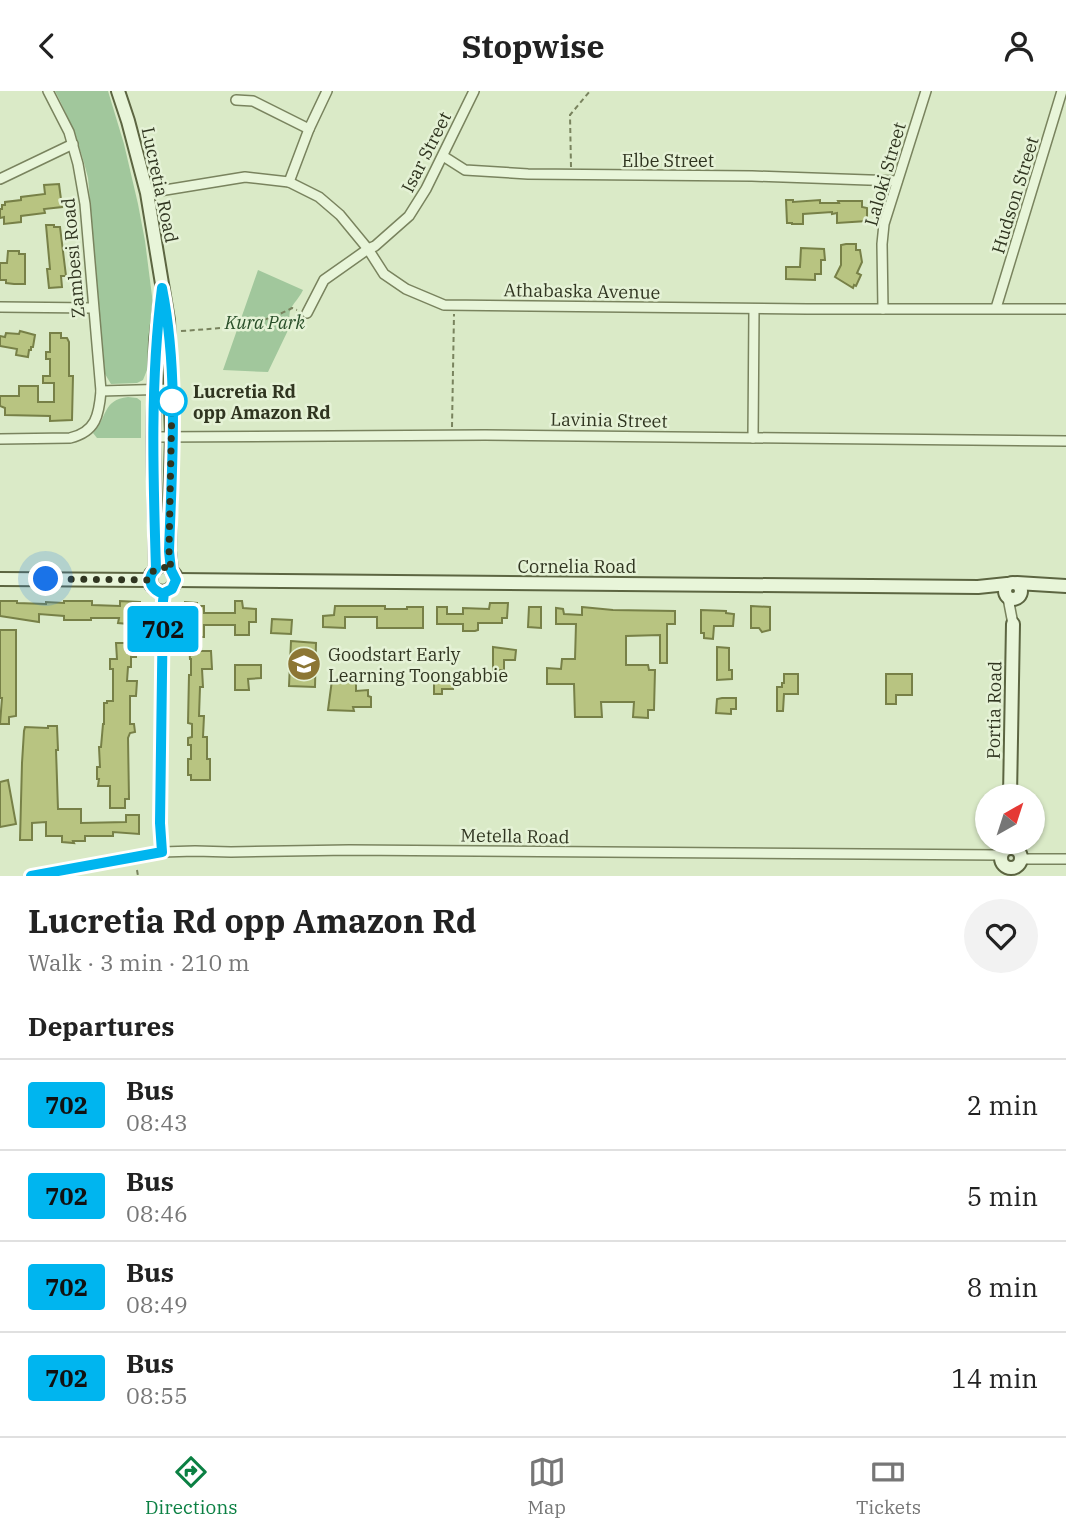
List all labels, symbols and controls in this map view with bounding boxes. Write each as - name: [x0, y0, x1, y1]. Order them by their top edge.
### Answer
- text: Stopwise: [461, 25, 605, 67]
- icon: back: [28, 27, 66, 65]
- icon: person: [1000, 27, 1038, 65]
- street label: Isar Street: [396, 108, 456, 196]
- street label: Laloki Street: [859, 119, 911, 229]
- street label: Lucretia Road: [137, 125, 183, 245]
- street label: Hudson Street: [986, 134, 1044, 256]
- street label: Elbe Street: [622, 149, 714, 172]
- street label: Zambesi Road: [56, 197, 90, 319]
- street label: Athabaska Avenue: [503, 278, 661, 304]
- park label: Kura Park: [224, 311, 306, 334]
- place label: Lucretia Rd opp Amazon Rd: [193, 380, 331, 424]
- marker: Lucretia Rd opp Amazon Rd: [157, 386, 187, 416]
- street label: Lavinia Street: [550, 407, 668, 433]
- street label: Cornelia Road: [518, 555, 636, 578]
- your location: [28, 561, 63, 596]
- line badge: 702: [123, 606, 203, 652]
- text: 702: [141, 613, 185, 645]
- place label: Goodstart Early Learning Toongabbie: [328, 643, 508, 687]
- school or university icon: Goodstart Early Learning Toongabbie: [285, 645, 323, 683]
- street label: Portia Road: [982, 661, 1006, 759]
- north arrow: [975, 784, 1045, 854]
- map controls: [975, 784, 1045, 854]
- street label: Metella Road: [460, 824, 570, 848]
- text: Lucretia Rd opp Amazon Rd: [28, 899, 477, 942]
- button: heart: [964, 899, 1038, 973]
- text: Walk · 3 min · 210 m: [28, 947, 250, 977]
- text: Departures: [28, 1009, 174, 1043]
- text: Bus: [126, 1073, 174, 1107]
- text: 2 min: [967, 1088, 1038, 1122]
- text: 702: [45, 1089, 88, 1121]
- text: 08:43: [126, 1107, 188, 1137]
- text: Bus: [126, 1164, 174, 1198]
- text: 5 min: [967, 1179, 1038, 1213]
- text: 702: [45, 1180, 88, 1212]
- text: 08:46: [126, 1198, 188, 1228]
- text: Bus: [126, 1255, 174, 1289]
- text: 8 min: [967, 1270, 1038, 1304]
- text: 702: [45, 1271, 88, 1303]
- text: 08:49: [126, 1289, 188, 1319]
- text: Bus: [126, 1346, 174, 1380]
- text: 14 min: [951, 1361, 1038, 1395]
- text: 702: [45, 1362, 88, 1394]
- text: 08:55: [126, 1380, 188, 1410]
- tab: Directions: [145, 1453, 238, 1519]
- tab: Map: [527, 1453, 566, 1519]
- tab: Tickets: [856, 1453, 921, 1519]

